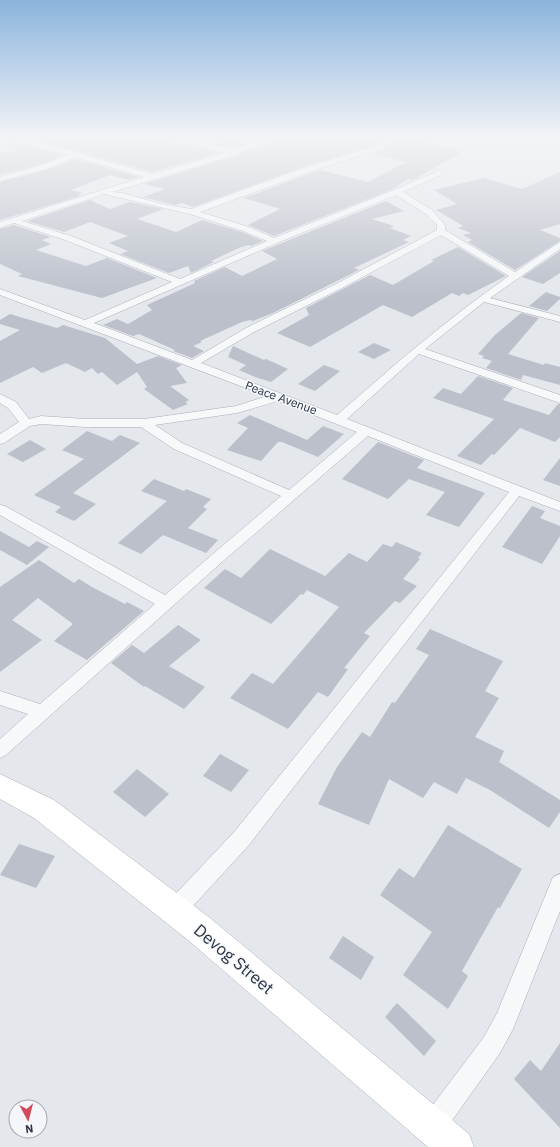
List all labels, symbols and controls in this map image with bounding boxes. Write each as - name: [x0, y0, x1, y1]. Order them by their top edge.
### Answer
- street label: Peace Avenue: [243, 378, 320, 418]
- street label: Devog Street: [189, 919, 279, 999]
- north arrow: [8, 1099, 48, 1139]
- text: N: [24, 1121, 34, 1136]

